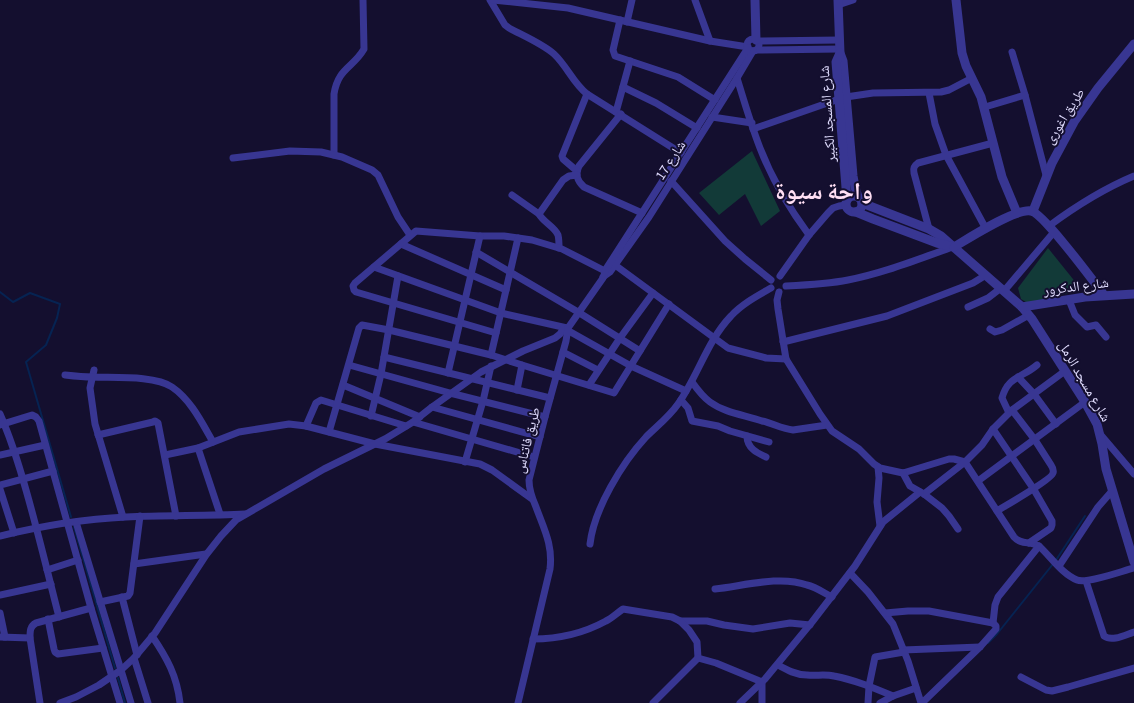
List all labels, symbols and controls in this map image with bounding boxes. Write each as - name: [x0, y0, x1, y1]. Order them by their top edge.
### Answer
- street label: شارع المسجد الكبير: [815, 65, 841, 164]
- street label: طريق اغورى: [1040, 85, 1090, 148]
- street label: شارع 17: [651, 137, 691, 184]
- district label: واحة سيوة: [775, 174, 873, 209]
- street label: شارع الدكرور: [1041, 273, 1110, 301]
- street label: شارع مسجد الرمل: [1053, 337, 1115, 426]
- street label: طريق فاتناس: [510, 405, 546, 475]

